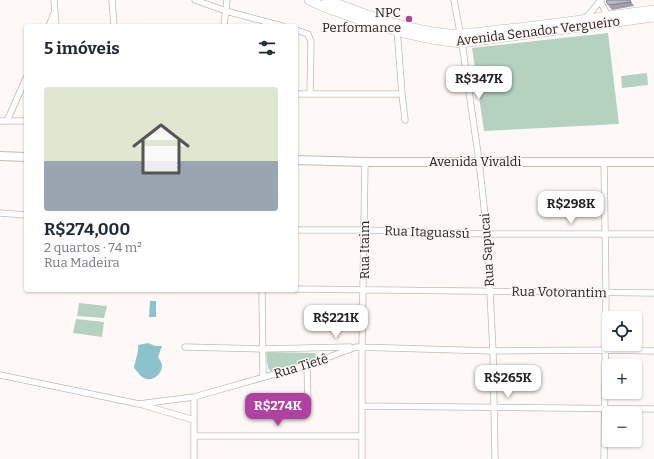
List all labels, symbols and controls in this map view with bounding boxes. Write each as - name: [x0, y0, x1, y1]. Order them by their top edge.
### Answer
- place label: NPC Performance: [322, 5, 401, 35]
- street label: Avenida Senador Vergueiro: [455, 13, 621, 49]
- marker: NPC Performance: [404, 14, 414, 24]
- icon: filters: [256, 37, 278, 59]
- text: 5 imóveis: [44, 38, 120, 59]
- pin: R$347K: [446, 66, 512, 100]
- text: R$347K: [455, 71, 503, 86]
- icon: home: [125, 113, 197, 185]
- street label: Avenida Vivaldi: [429, 154, 521, 169]
- pin: R$298K: [538, 191, 604, 225]
- text: R$298K: [547, 196, 595, 211]
- street label: Rua Sapucai: [477, 212, 497, 287]
- text: R$274,000: [44, 219, 130, 240]
- street label: Rua Itaim: [357, 220, 372, 279]
- street label: Rua Itaguassú: [384, 223, 470, 241]
- text: 2 quartos · 74 m²: [44, 240, 142, 255]
- text: Rua Madeira: [44, 255, 120, 270]
- street label: Rua Votorantim: [511, 284, 607, 300]
- pin: R$221K: [303, 305, 369, 339]
- text: R$221K: [313, 310, 359, 325]
- map controls: [602, 311, 642, 447]
- button: locate: [602, 311, 642, 351]
- street label: Rua Tietê: [272, 351, 330, 381]
- button: +: [602, 359, 642, 399]
- pin: R$265K: [475, 365, 541, 399]
- text: R$265K: [484, 370, 532, 385]
- pin: R$274K: [245, 393, 311, 427]
- text: R$274K: [254, 398, 302, 413]
- button: −: [602, 407, 642, 447]

